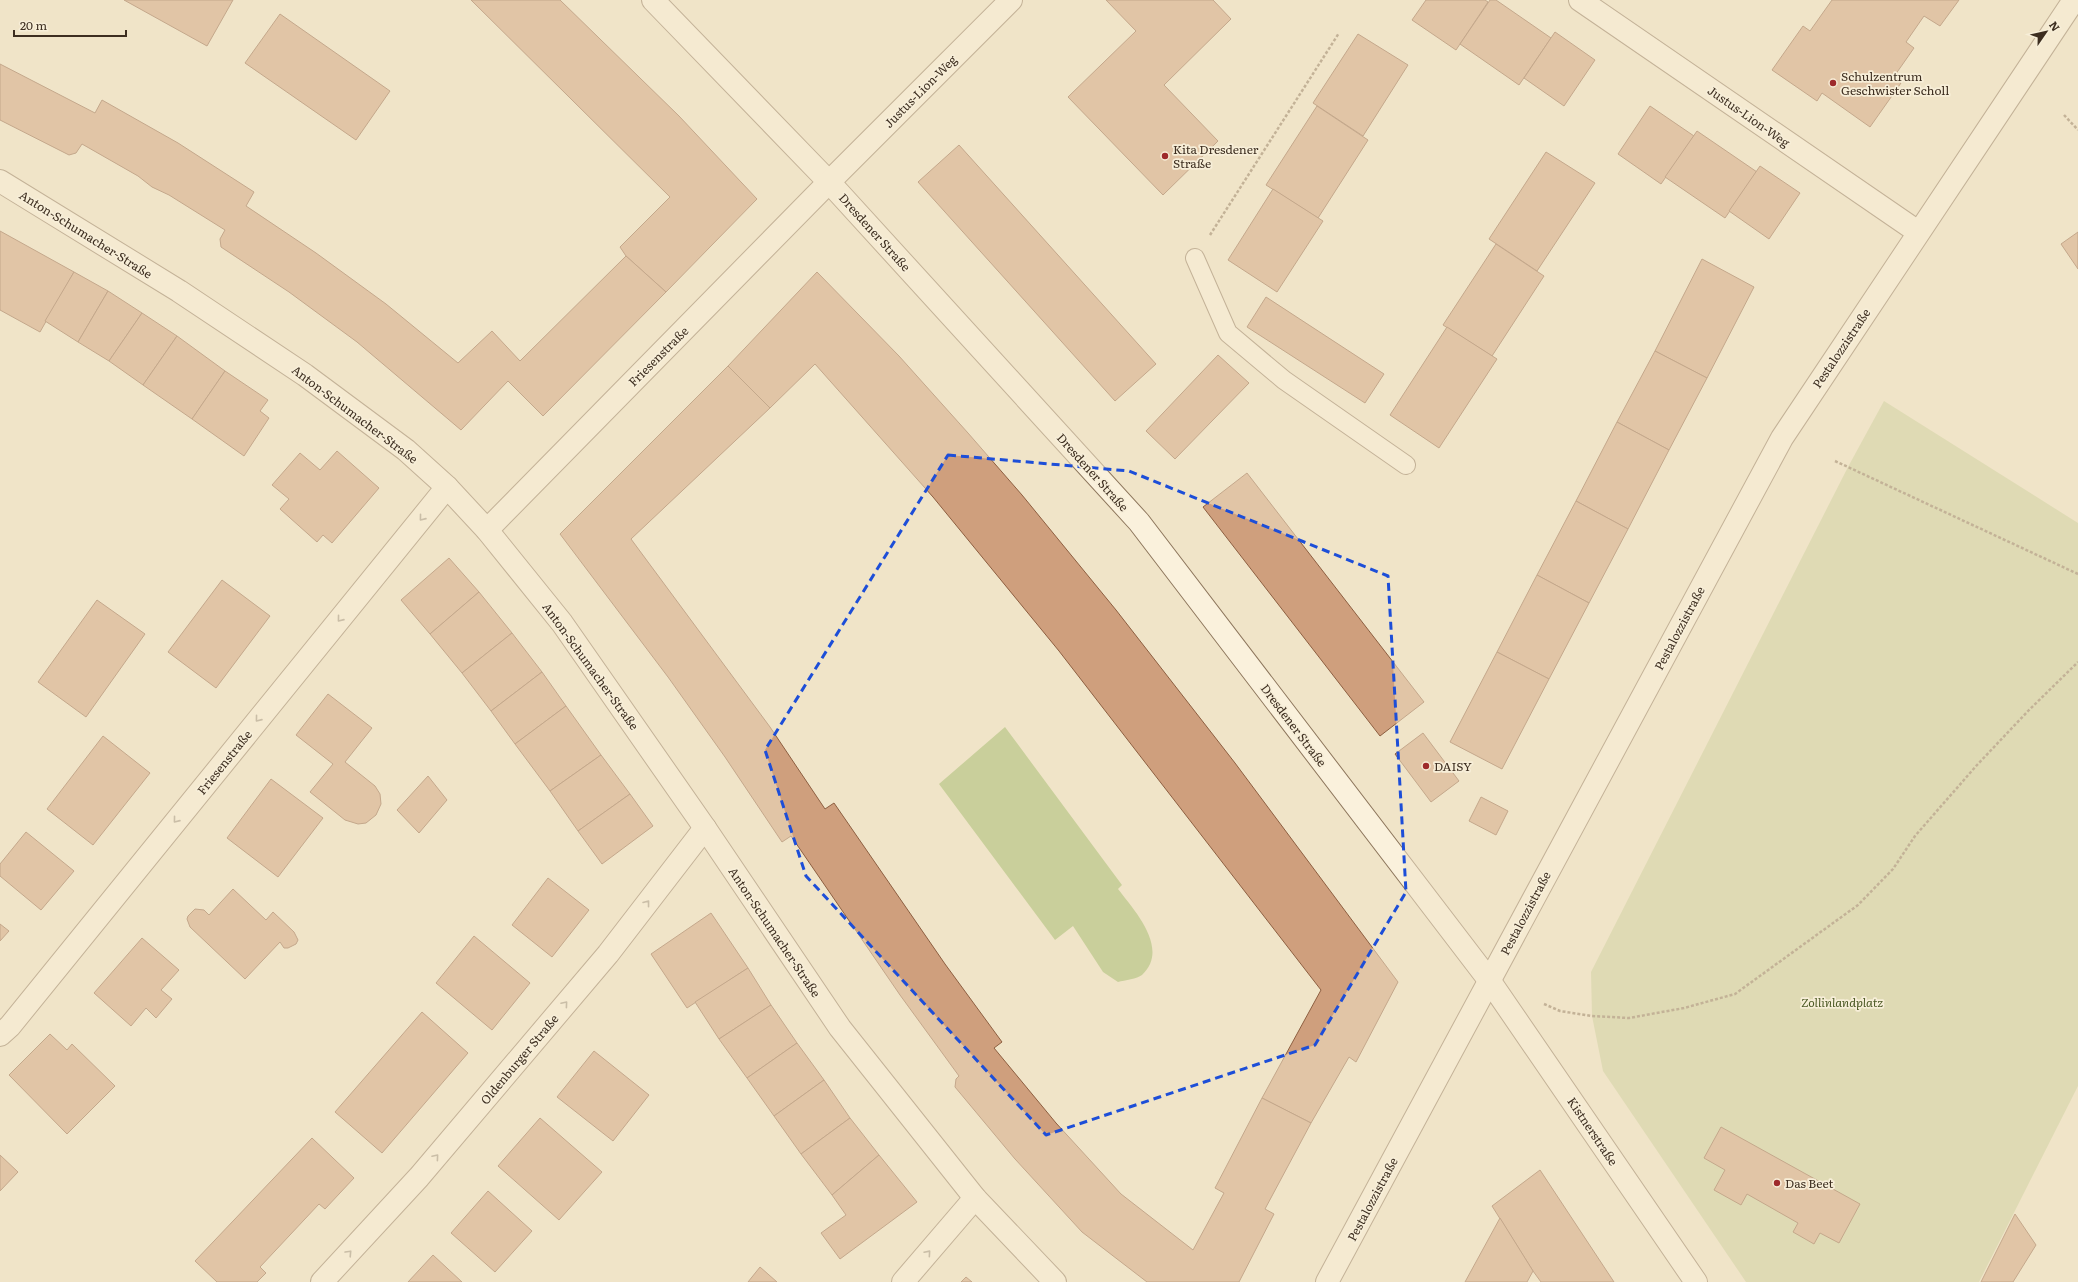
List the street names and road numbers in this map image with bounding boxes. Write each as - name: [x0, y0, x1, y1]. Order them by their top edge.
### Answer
- street label: Justus-Lion-Weg: [880, 50, 961, 131]
- street label: Justus-Lion-Weg: [1704, 81, 1794, 151]
- street label: Anton-Schumacher-Straße: [16, 186, 156, 282]
- street label: Dresdener Straße: [835, 189, 915, 275]
- street label: Pestalozzistraße: [1808, 305, 1874, 391]
- street label: Friesenstraße: [624, 322, 692, 390]
- street label: Anton-Schumacher-Straße: [288, 361, 422, 467]
- street label: Dresdener Straße: [1053, 429, 1133, 515]
- street label: Pestalozzistraße: [1649, 583, 1709, 673]
- street label: Anton-Schumacher-Straße: [539, 599, 643, 733]
- street label: Dresdener Straße: [1257, 680, 1331, 770]
- street label: Friesenstraße: [192, 726, 256, 798]
- street label: Anton-Schumacher-Straße: [725, 863, 825, 1001]
- street label: Pestalozzistraße: [1495, 868, 1555, 958]
- street label: Oldenburger Straße: [476, 1010, 562, 1108]
- street label: Kistnerstraße: [1563, 1093, 1623, 1169]
- street label: Pestalozzistraße: [1342, 1154, 1402, 1244]

